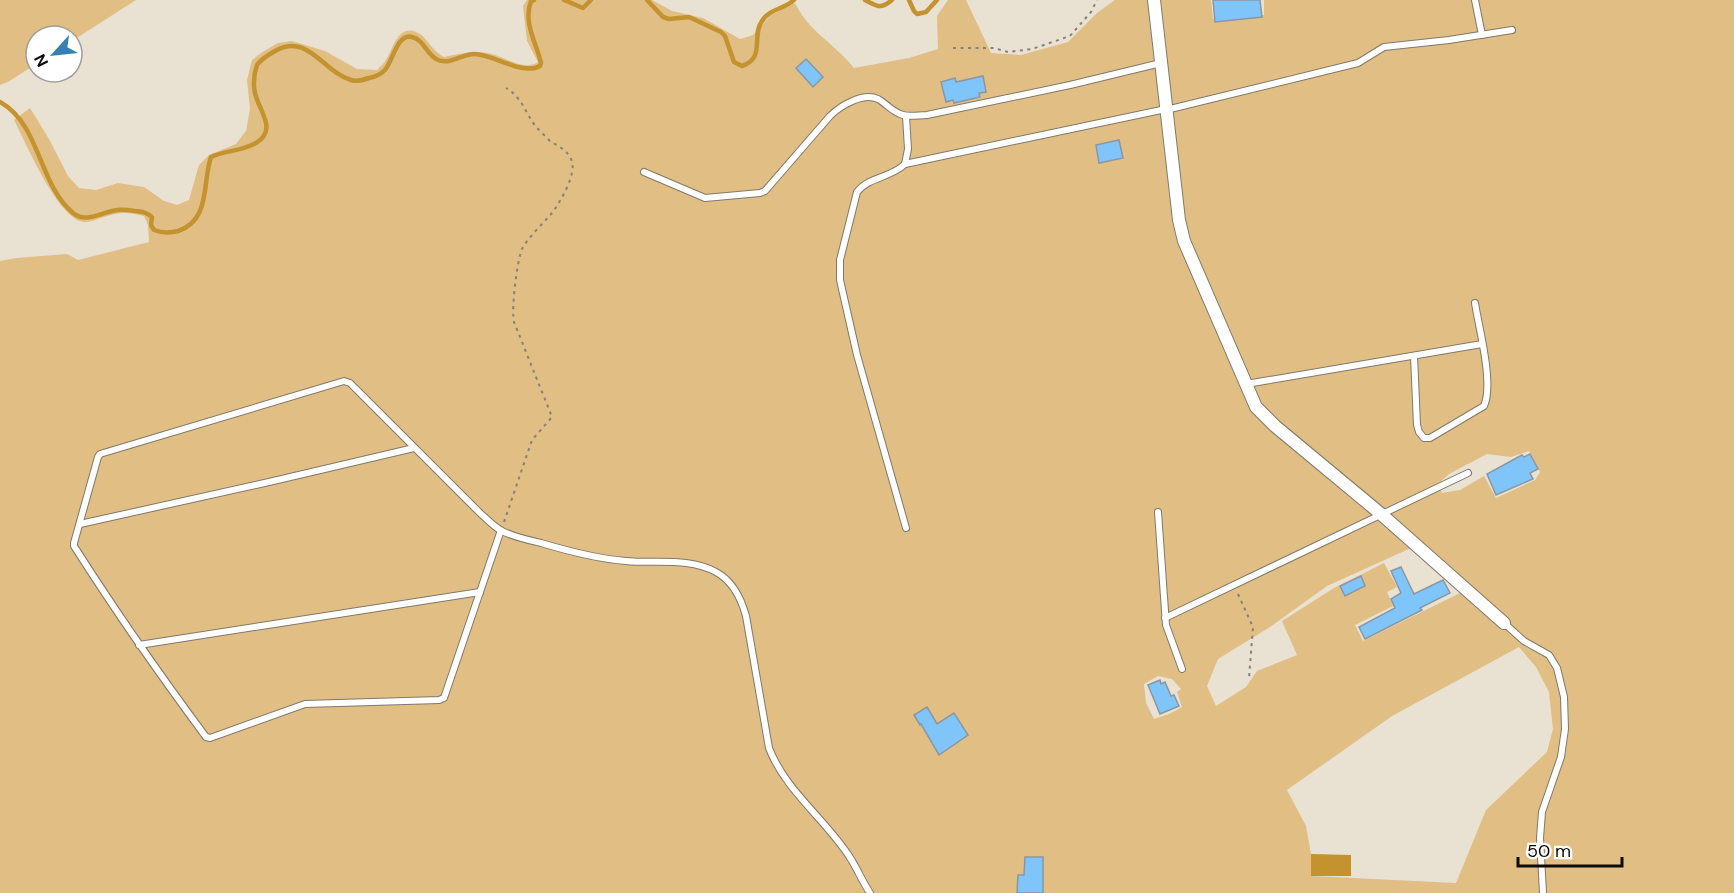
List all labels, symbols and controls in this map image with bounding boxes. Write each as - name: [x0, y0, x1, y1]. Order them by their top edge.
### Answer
- north arrow: [24, 24, 84, 84]
- text: N: [29, 51, 53, 71]
- scale bar: [1518, 830, 1622, 868]
- text: 50 m: [1527, 839, 1571, 863]

